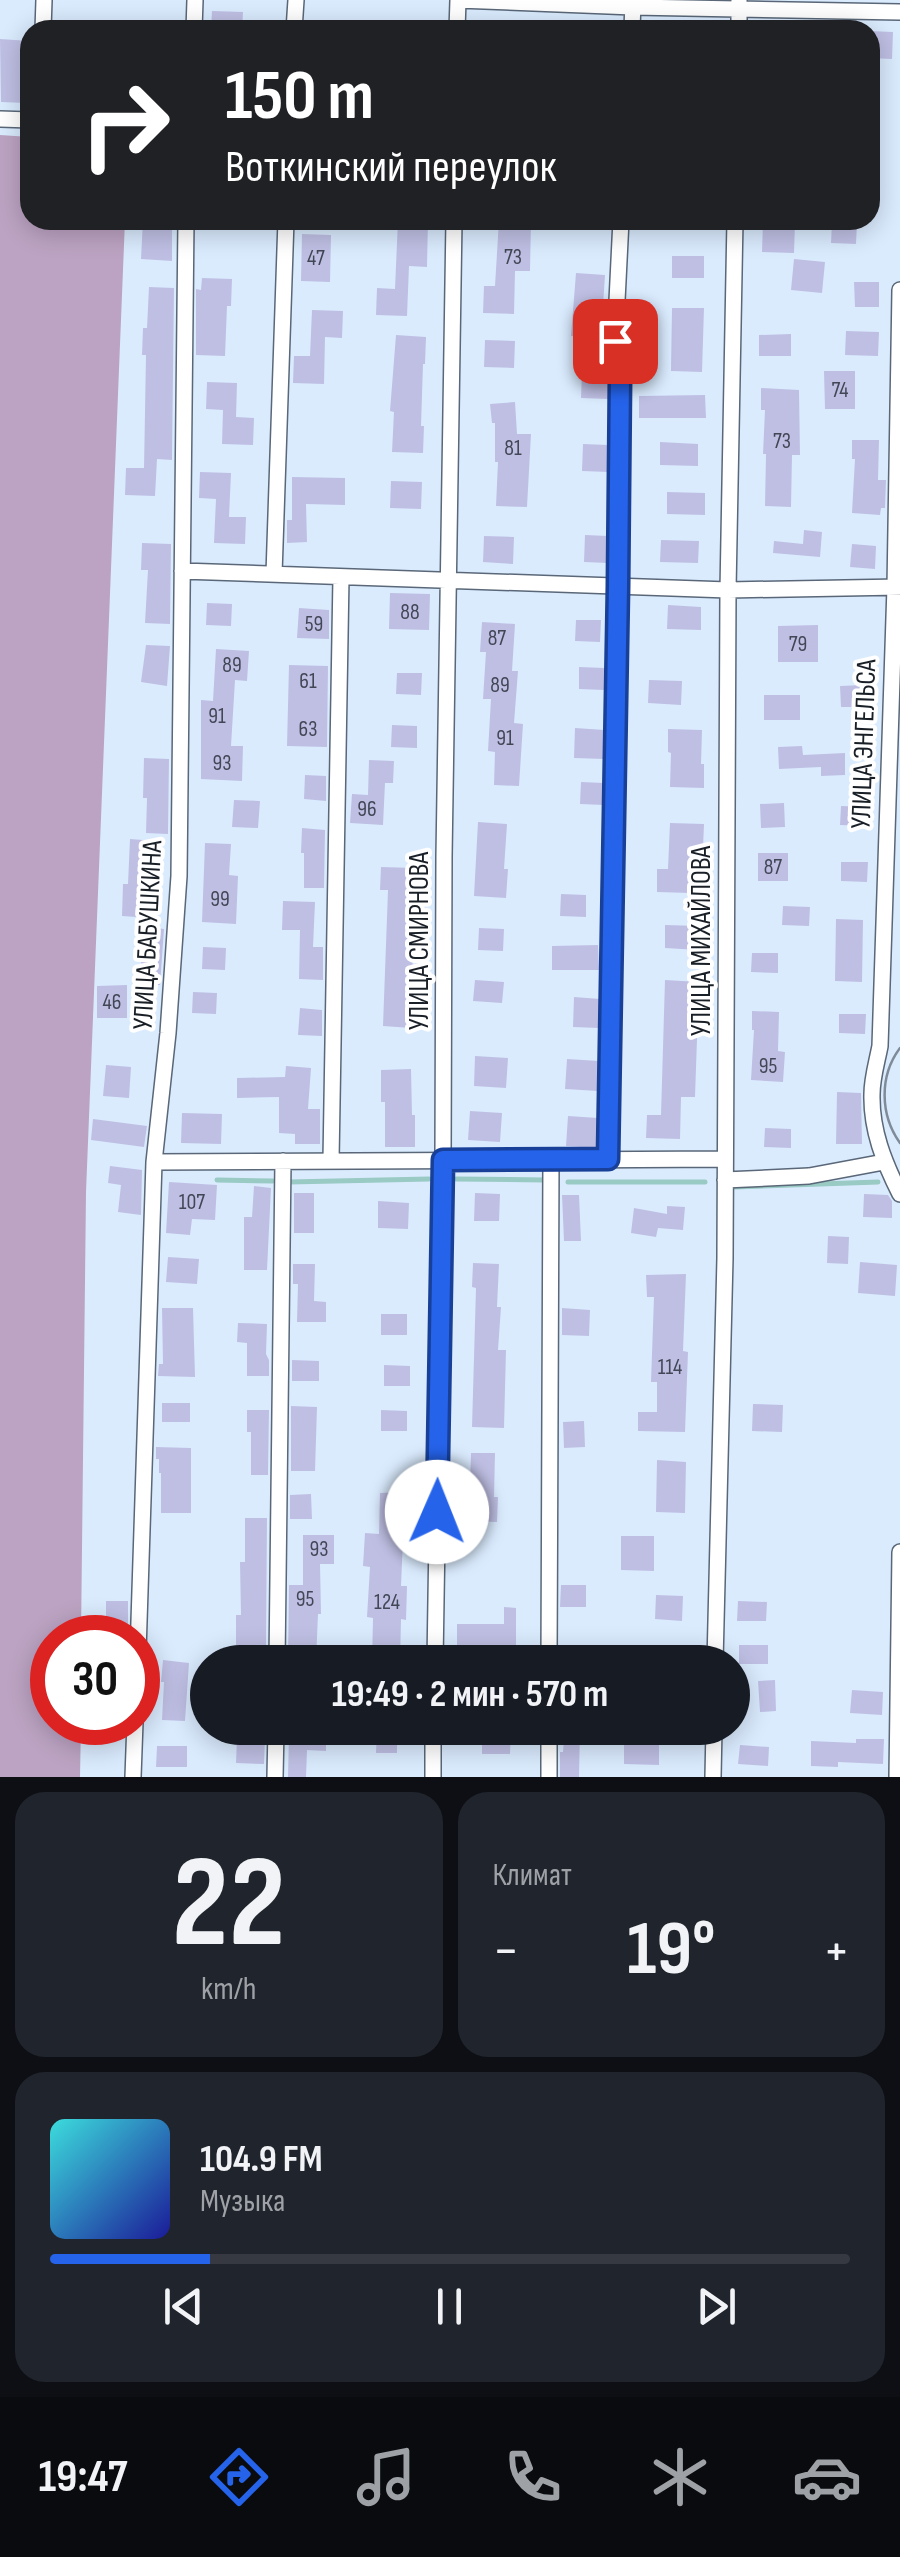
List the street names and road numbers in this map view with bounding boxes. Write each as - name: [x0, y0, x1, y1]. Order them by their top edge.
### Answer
- street label: УЛИЦА ЭНГЕЛЬСА: [845, 658, 883, 829]
- street label: УЛИЦА БАБУШКИНА: [127, 838, 169, 1031]
- street label: УЛИЦА МИХАЙЛОВА: [685, 845, 718, 1036]
- street label: УЛИЦА СМИРНОВА: [403, 851, 436, 1030]

